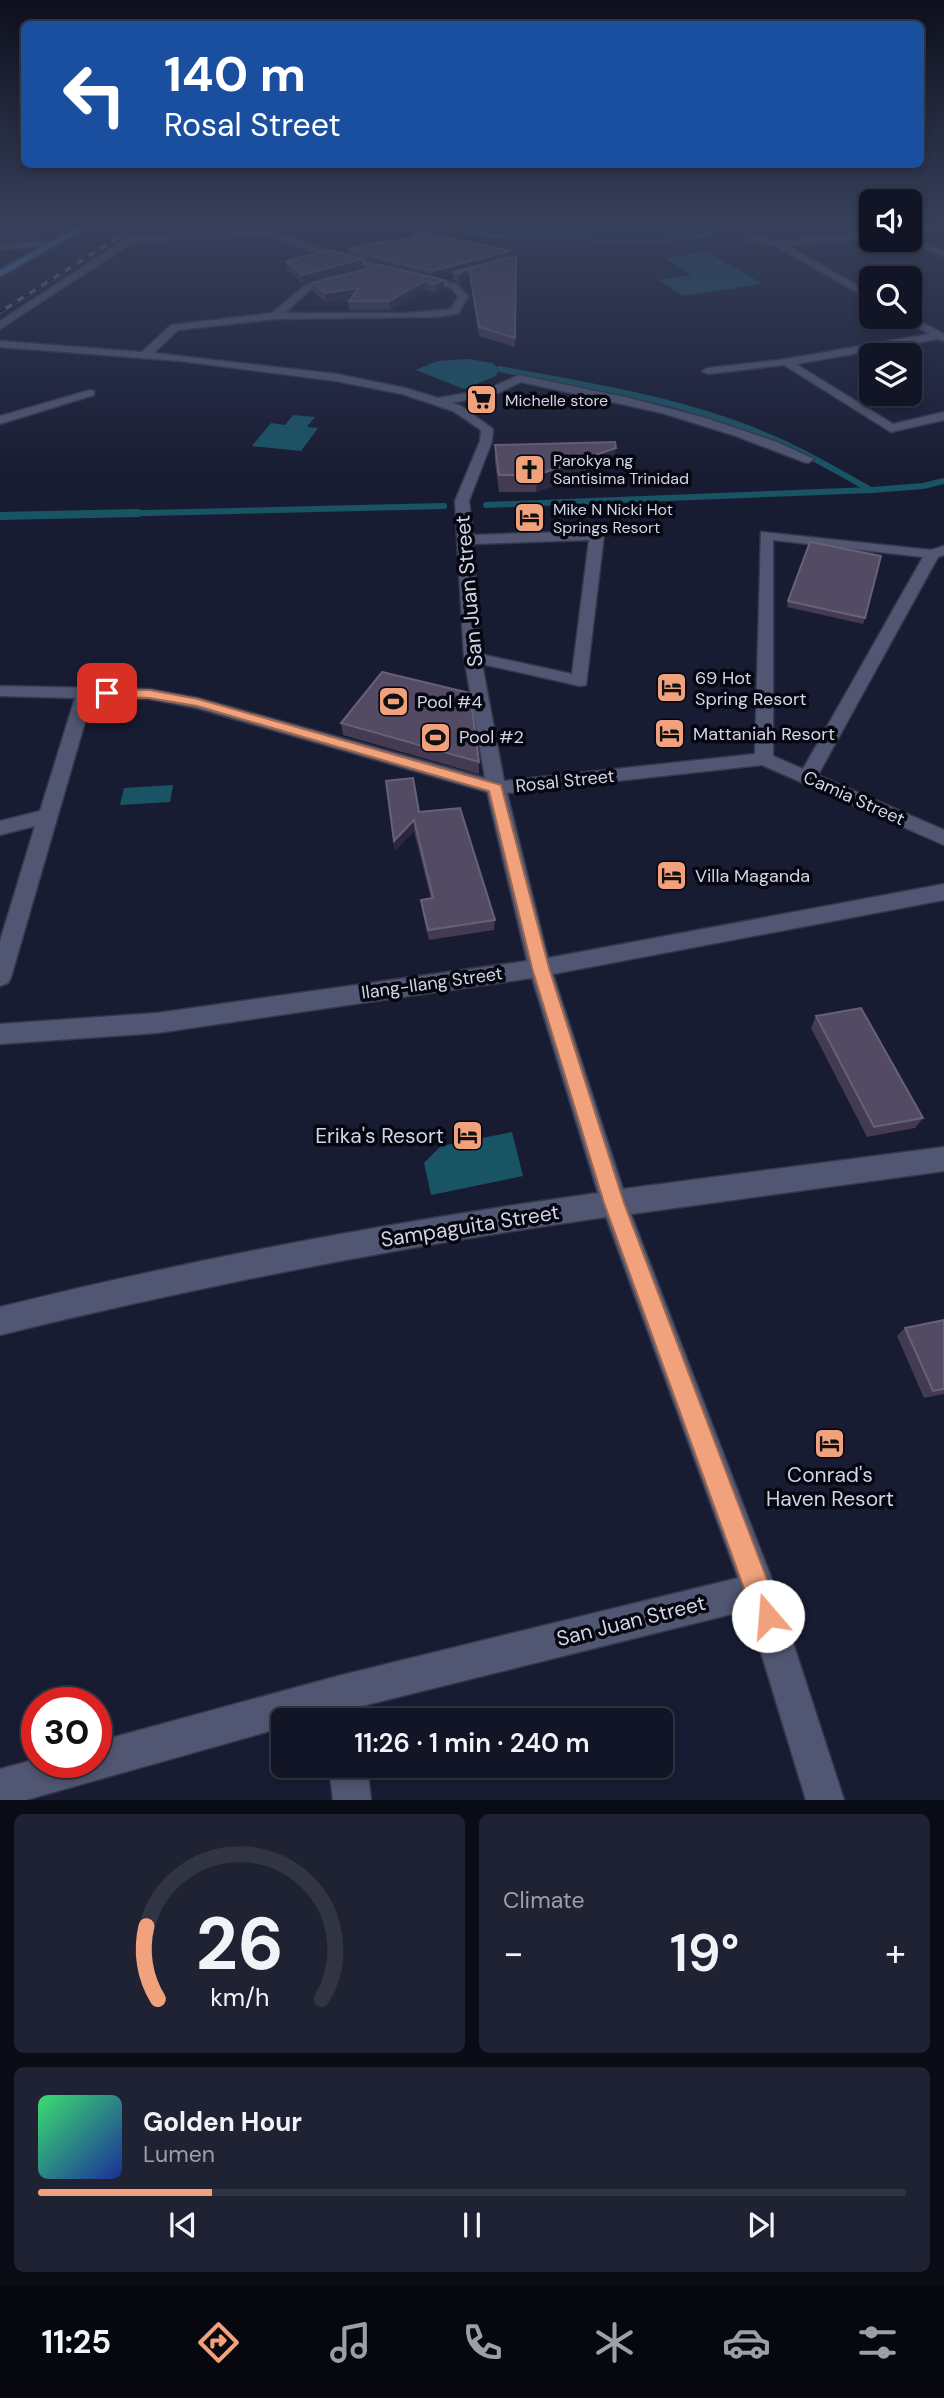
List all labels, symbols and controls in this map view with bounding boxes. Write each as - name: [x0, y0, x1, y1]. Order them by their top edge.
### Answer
- text: 140 m: [164, 42, 306, 106]
- icon: left: [49, 49, 140, 140]
- text: Rosal Street: [164, 104, 341, 146]
- map controls: [859, 189, 922, 406]
- button: sound: [859, 189, 922, 252]
- button: search: [859, 266, 922, 329]
- button: layers: [859, 343, 922, 406]
- supermarket icon: Michelle store: [465, 383, 499, 417]
- place label: Michelle store: [505, 390, 608, 411]
- place label: Parokya ng Santisima Trinidad: [553, 450, 689, 489]
- church icon: Parokya ng Santisima Trinidad: [513, 452, 547, 486]
- place label: Mike N Nicki Hot Springs Resort: [553, 499, 673, 538]
- hotel icon: Mike N Nicki Hot Springs Resort: [513, 501, 547, 535]
- street label: San Juan Street: [448, 514, 490, 668]
- pin: [77, 663, 137, 723]
- place label: 69 Hot Spring Resort: [695, 666, 807, 711]
- hotel icon: 69 Hot Spring Resort: [655, 671, 689, 705]
- icon: arrive: [88, 674, 126, 712]
- sports icon: Pool #4: [377, 685, 411, 719]
- place label: Pool #4: [417, 690, 483, 714]
- hotel icon: Mattaniah Resort: [653, 717, 687, 751]
- sports icon: Pool #2: [419, 720, 453, 754]
- place label: Mattaniah Resort: [693, 722, 835, 746]
- place label: Pool #2: [459, 725, 524, 749]
- street label: Rosal Street: [514, 764, 616, 798]
- street label: Camia Street: [799, 765, 909, 831]
- hotel icon: Villa Maganda: [655, 859, 689, 893]
- place label: Villa Maganda: [695, 864, 810, 888]
- street label: Ilang-Ilang Street: [360, 961, 504, 1005]
- hotel icon: Erika's Resort: [450, 1119, 484, 1153]
- place label: Erika's Resort: [315, 1122, 444, 1150]
- street label: Sampaguita Street: [379, 1198, 561, 1254]
- hotel icon: Conrad's Haven Resort: [813, 1426, 847, 1460]
- place label: Conrad's Haven Resort: [766, 1461, 894, 1513]
- position arrow: [731, 1579, 805, 1653]
- street label: San Juan Street: [554, 1589, 708, 1653]
- speed limit sign: 30: [21, 1687, 112, 1778]
- text: 11:26 · 1 min · 240 m: [354, 1726, 590, 1760]
- text: Climate: [503, 1885, 585, 1915]
- text: 26: [195, 1898, 284, 1993]
- text: 19°: [670, 1919, 739, 1987]
- text: −: [503, 1928, 524, 1978]
- text: +: [885, 1928, 906, 1978]
- text: km/h: [210, 1981, 269, 2014]
- text: Golden Hour: [143, 2105, 302, 2139]
- text: Lumen: [143, 2139, 215, 2169]
- icon: previous: [164, 2206, 202, 2244]
- icon: pause: [453, 2206, 491, 2244]
- icon: next: [742, 2206, 780, 2244]
- icon: directions: [194, 2318, 243, 2367]
- icon: music: [326, 2318, 375, 2367]
- icon: phone: [458, 2318, 507, 2367]
- icon: climate: [590, 2318, 639, 2367]
- icon: car: [722, 2318, 771, 2367]
- icon: filters: [853, 2318, 902, 2367]
- text: 11:25: [41, 2321, 111, 2363]

